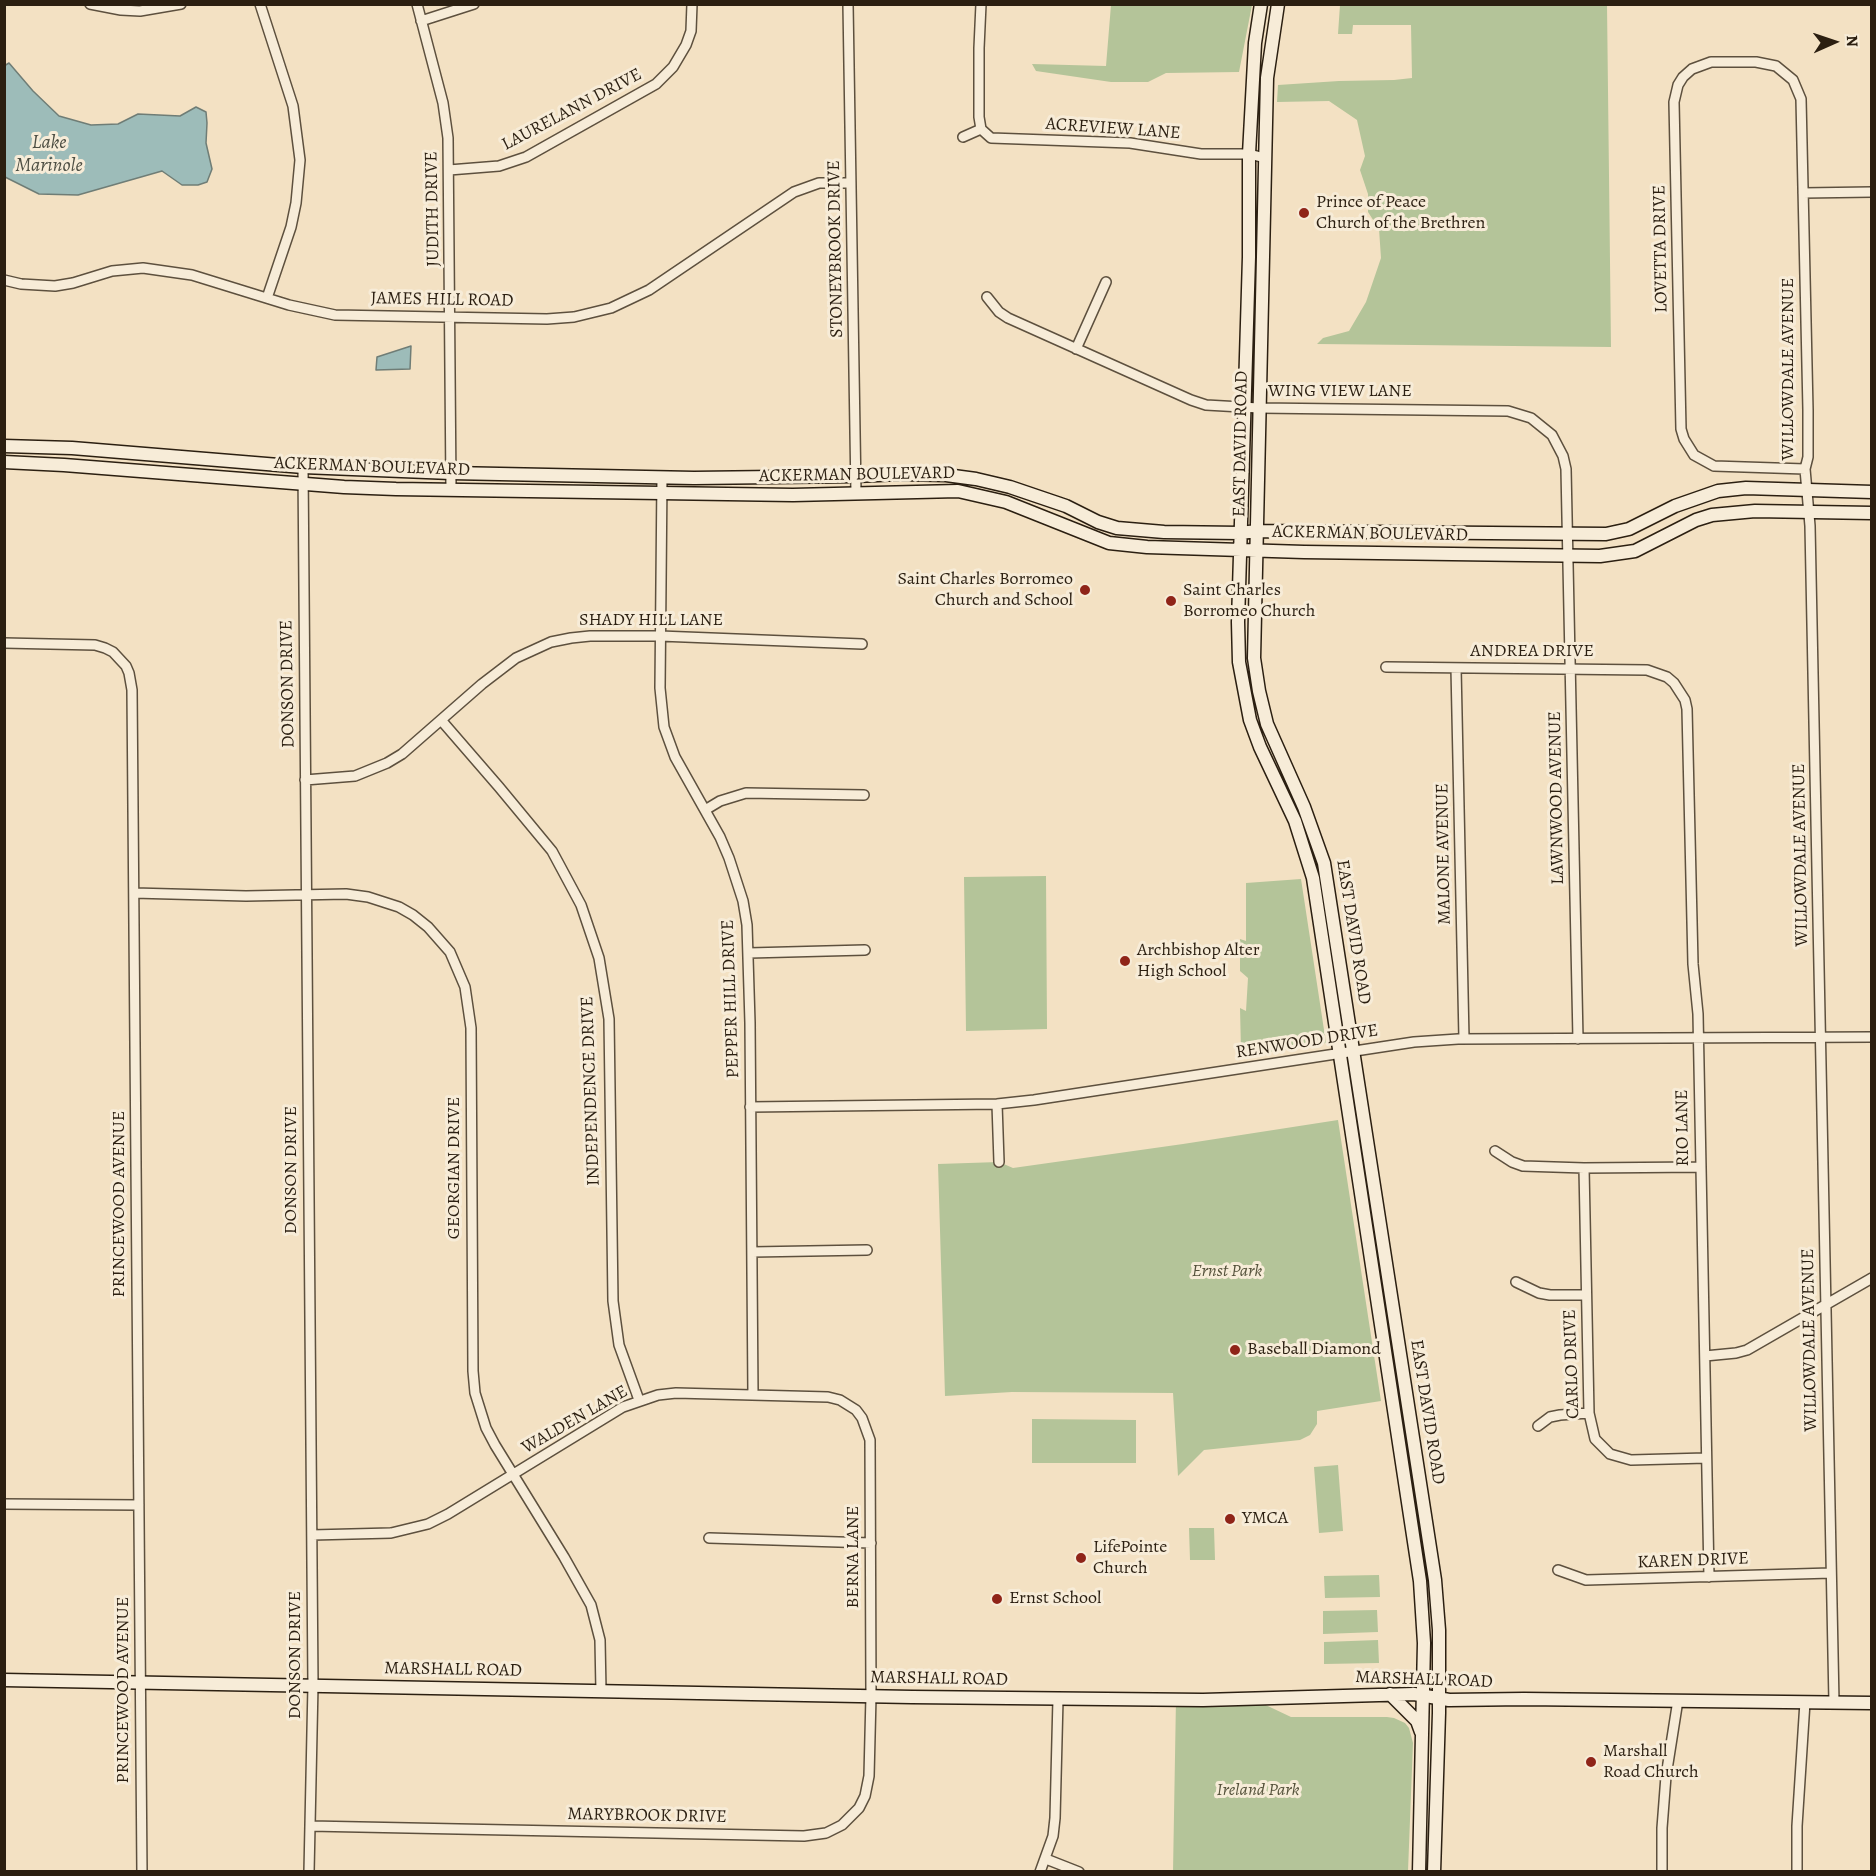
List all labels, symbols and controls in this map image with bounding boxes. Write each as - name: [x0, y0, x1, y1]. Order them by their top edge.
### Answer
- north arrow: [1804, 12, 1864, 72]
- text: N: [1841, 35, 1863, 47]
- street label: LAURELANN DRIVE: [498, 64, 646, 156]
- street label: ACREVIEW LANE: [1045, 114, 1181, 144]
- water label: Lake Marinole: [15, 131, 83, 178]
- street label: JUDITH DRIVE: [421, 151, 445, 267]
- street label: STONEYBROOK DRIVE: [824, 160, 848, 338]
- street label: LOVETTA DRIVE: [1649, 185, 1673, 313]
- place label: Prince of Peace Church of the Brethren: [1316, 192, 1485, 234]
- marker: Prince of Peace Church of the Brethren: [1297, 206, 1311, 220]
- street label: WILLOWDALE AVENUE: [1778, 277, 1800, 461]
- street label: JAMES HILL ROAD: [370, 288, 514, 312]
- street label: EAST DAVID ROAD: [1229, 371, 1253, 517]
- street label: WING VIEW LANE: [1268, 381, 1412, 403]
- street label: ACKERMAN BOULEVARD: [274, 453, 470, 481]
- street label: ACKERMAN BOULEVARD: [759, 462, 955, 488]
- street label: ACKERMAN BOULEVARD: [1272, 521, 1468, 547]
- place label: Saint Charles Borromeo Church and School: [897, 569, 1073, 612]
- place label: Saint Charles Borromeo Church: [1183, 580, 1315, 622]
- marker: Saint Charles Borromeo Church and School: [1078, 583, 1092, 597]
- marker: Saint Charles Borromeo Church: [1164, 594, 1178, 608]
- street label: SHADY HILL LANE: [579, 610, 723, 632]
- street label: DONSON DRIVE: [276, 620, 300, 748]
- street label: ANDREA DRIVE: [1470, 641, 1594, 663]
- street label: LAWNWOOD AVENUE: [1545, 711, 1569, 885]
- street label: WILLOWDALE AVENUE: [1789, 763, 1813, 947]
- street label: MALONE AVENUE: [1432, 783, 1456, 925]
- street label: EAST DAVID ROAD: [1331, 858, 1375, 1006]
- street label: PEPPER HILL DRIVE: [717, 919, 745, 1079]
- place label: Archbishop Alter High School: [1137, 940, 1260, 982]
- marker: Archbishop Alter High School: [1118, 954, 1132, 968]
- street label: INDEPENDENCE DRIVE: [577, 996, 605, 1186]
- street label: RENWOOD DRIVE: [1234, 1020, 1380, 1064]
- street label: RIO LANE: [1672, 1089, 1694, 1167]
- street label: GEORGIAN DRIVE: [444, 1097, 466, 1239]
- street label: DONSON DRIVE: [281, 1106, 303, 1234]
- street label: PRINCEWOOD AVENUE: [109, 1111, 131, 1297]
- street label: WILLOWDALE AVENUE: [1798, 1248, 1822, 1432]
- park label: Ernst Park: [1192, 1261, 1262, 1283]
- street label: CARLO DRIVE: [1559, 1309, 1585, 1419]
- street label: EAST DAVID ROAD: [1405, 1338, 1449, 1486]
- place label: Baseball Diamond: [1247, 1339, 1381, 1361]
- marker: Baseball Diamond: [1228, 1343, 1242, 1357]
- street label: WALDEN LANE: [518, 1381, 632, 1459]
- street label: BERNA LANE: [843, 1506, 865, 1608]
- place label: YMCA: [1242, 1508, 1288, 1530]
- marker: YMCA: [1223, 1512, 1237, 1526]
- place label: LifePointe Church: [1093, 1537, 1167, 1580]
- street label: KAREN DRIVE: [1637, 1548, 1749, 1574]
- marker: LifePointe Church: [1074, 1551, 1088, 1565]
- place label: Ernst School: [1009, 1588, 1101, 1610]
- street label: DONSON DRIVE: [285, 1591, 307, 1719]
- marker: Ernst School: [990, 1592, 1004, 1606]
- street label: PRINCEWOOD AVENUE: [113, 1597, 135, 1783]
- street label: MARSHALL ROAD: [384, 1658, 522, 1682]
- street label: MARSHALL ROAD: [870, 1667, 1008, 1691]
- street label: MARSHALL ROAD: [1355, 1667, 1493, 1693]
- place label: Marshall Road Church: [1603, 1741, 1699, 1784]
- marker: Marshall Road Church: [1584, 1755, 1598, 1769]
- park label: Ireland Park: [1217, 1780, 1299, 1802]
- street label: MARYBROOK DRIVE: [567, 1804, 727, 1828]

